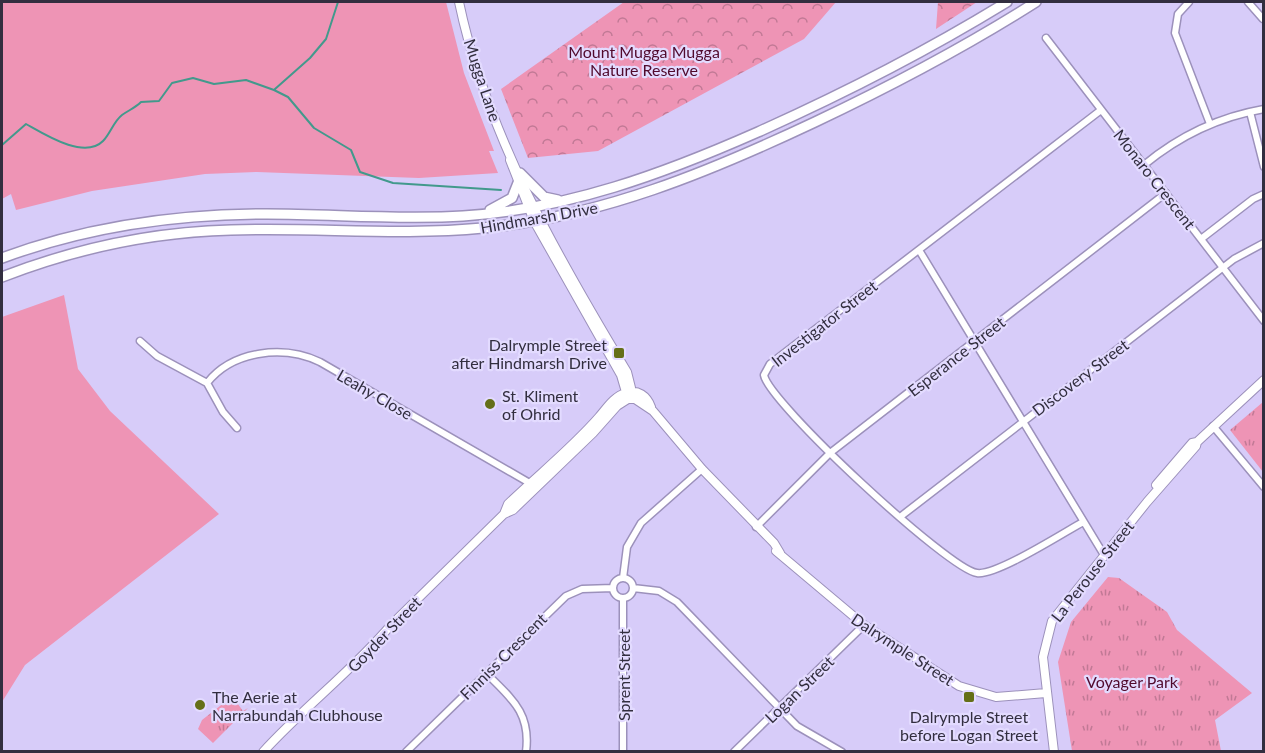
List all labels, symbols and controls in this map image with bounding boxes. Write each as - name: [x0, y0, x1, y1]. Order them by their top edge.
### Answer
- street label: Mugga Lane: [461, 36, 505, 124]
- park label: Mount Mugga Mugga Nature Reserve: [568, 42, 720, 79]
- street label: Monaro Crescent: [1110, 125, 1200, 233]
- street label: Hindmarsh Drive: [479, 197, 599, 237]
- street label: Investigator Street: [767, 276, 881, 370]
- street label: Esperance Street: [904, 312, 1009, 400]
- place label: Dalrymple Street after Hindmarsh Drive: [451, 335, 607, 372]
- street label: Discovery Street: [1028, 335, 1132, 419]
- marker: Dalrymple Street after Hindmarsh Drive: [612, 346, 626, 360]
- street label: Leahy Close: [334, 365, 416, 423]
- place label: St. Kliment of Ohrid: [502, 386, 579, 423]
- marker: St. Kliment of Ohrid: [483, 397, 497, 411]
- street label: La Perouse Street: [1047, 516, 1138, 625]
- street label: Goyder Street: [343, 592, 425, 676]
- street label: Finniss Crescent: [456, 609, 550, 703]
- street label: Dalrymple Street: [848, 609, 958, 689]
- street label: Sprent Street: [614, 629, 633, 721]
- street label: Logan Street: [761, 651, 837, 726]
- park label: Voyager Park: [1086, 672, 1179, 691]
- place label: The Aerie at Narrabundah Clubhouse: [212, 687, 383, 724]
- marker: Dalrymple Street before Logan Street: [962, 690, 976, 704]
- marker: The Aerie at Narrabundah Clubhouse: [193, 698, 207, 712]
- place label: Dalrymple Street before Logan Street: [900, 707, 1038, 744]

